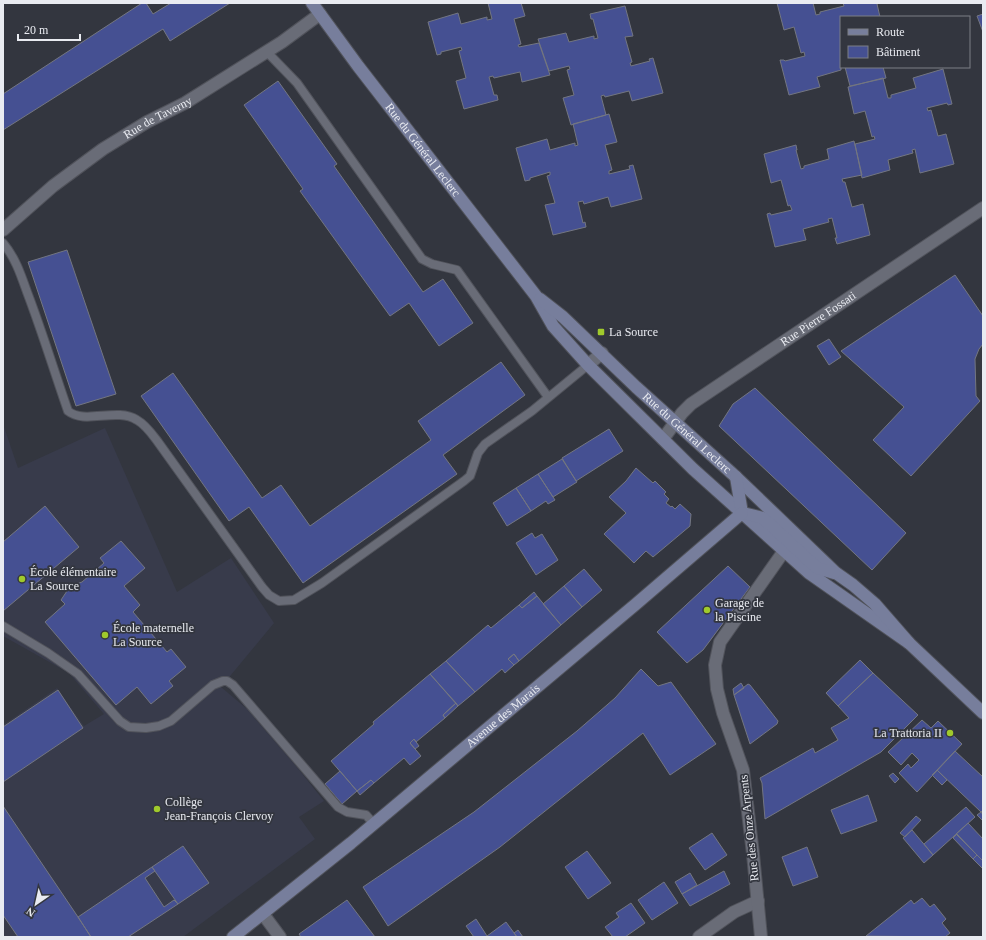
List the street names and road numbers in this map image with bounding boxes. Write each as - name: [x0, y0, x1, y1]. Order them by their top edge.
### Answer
- street label: Rue de Taverny: [121, 93, 195, 142]
- street label: Rue du Général Leclerc: [382, 100, 463, 199]
- street label: Rue Pierre Fossati: [778, 288, 859, 349]
- street label: Rue du Général Leclerc: [640, 389, 734, 476]
- street label: Avenue des Marais: [463, 681, 543, 751]
- street label: Rue des Onze Arpents: [736, 774, 762, 882]

